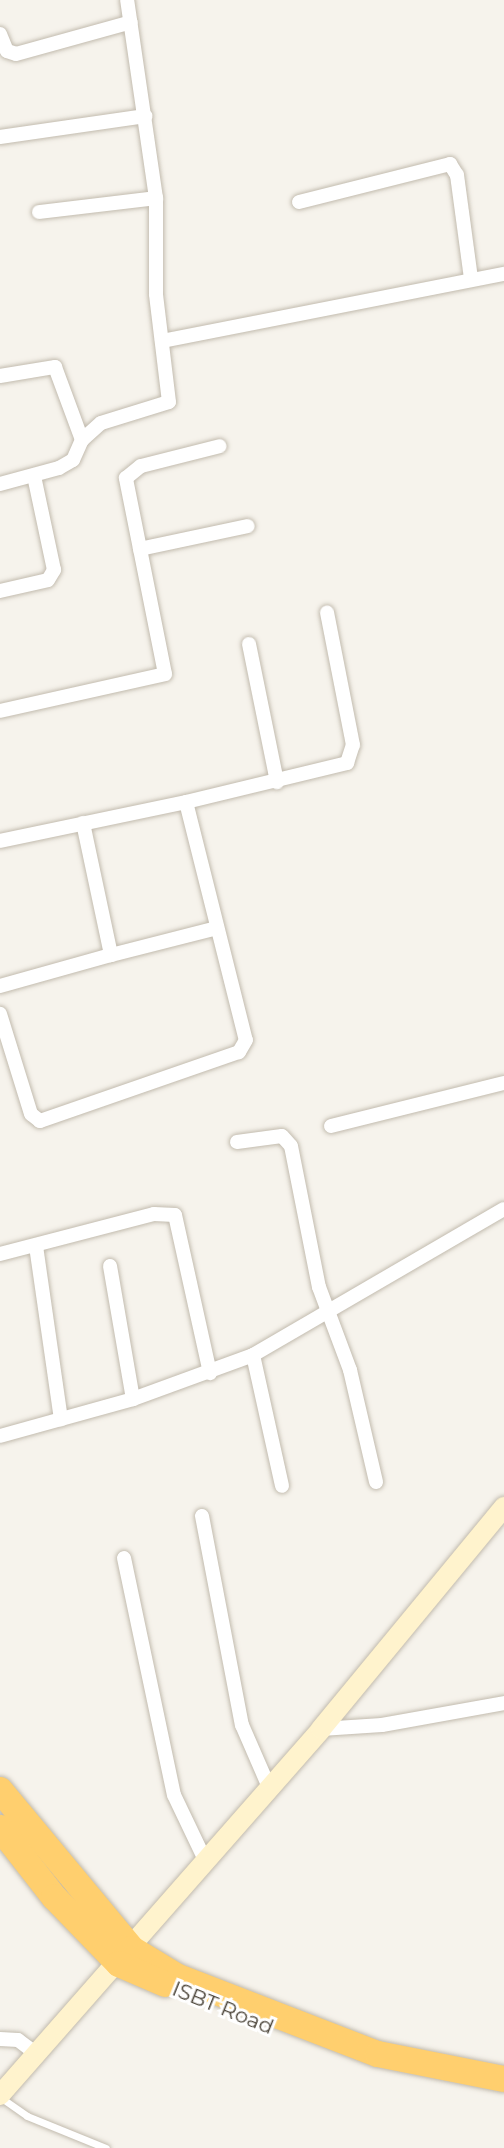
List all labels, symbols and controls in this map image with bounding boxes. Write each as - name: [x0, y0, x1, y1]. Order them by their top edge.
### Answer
- street label: ISBT Road: [169, 1976, 277, 2040]

